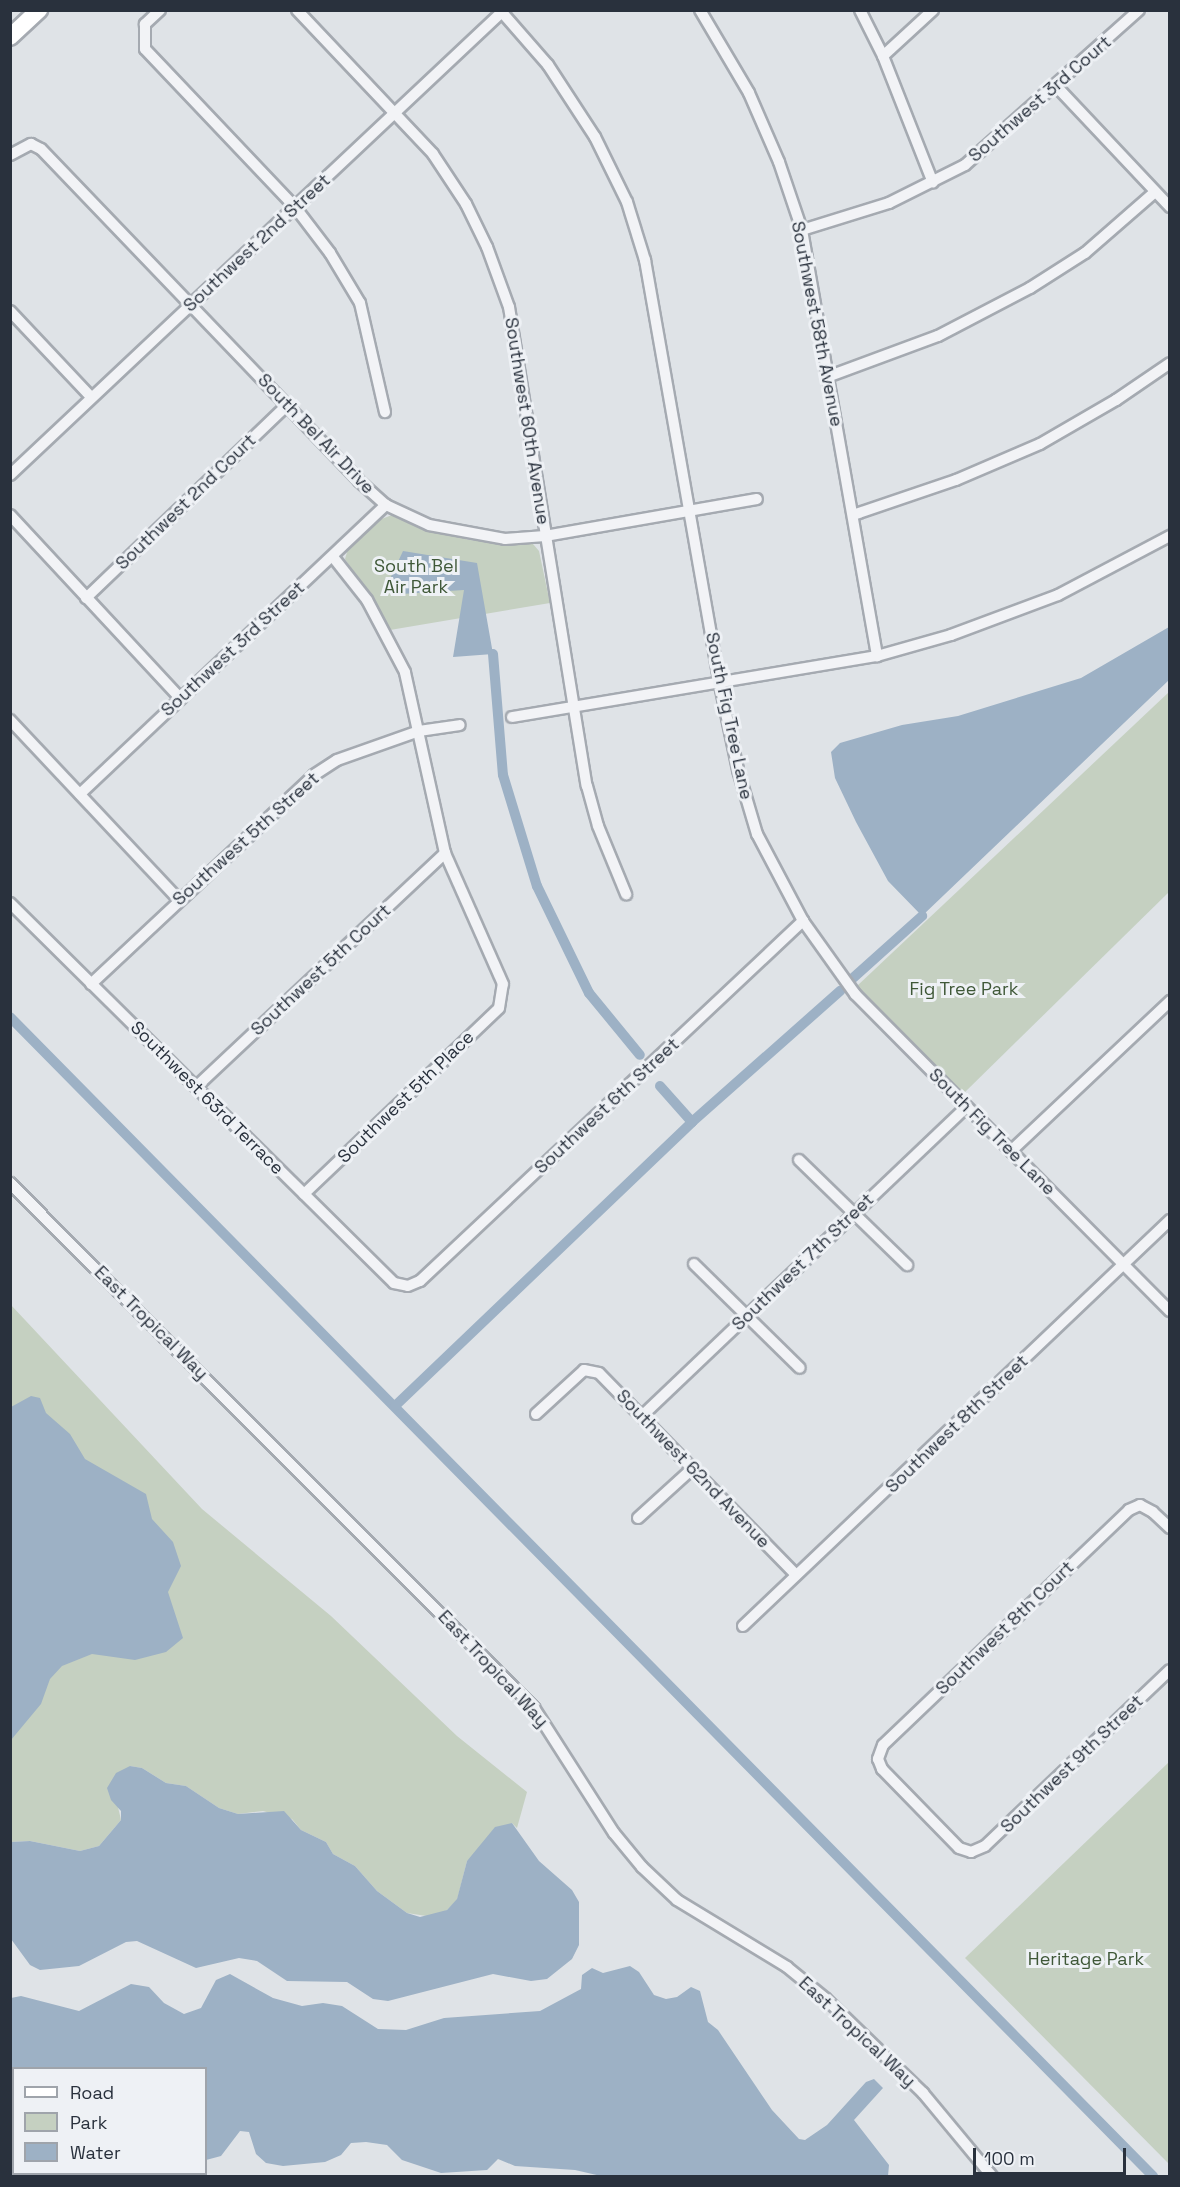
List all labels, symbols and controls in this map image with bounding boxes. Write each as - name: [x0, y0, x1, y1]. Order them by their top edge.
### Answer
- street label: Southwest 3rd Court: [964, 31, 1116, 167]
- street label: Southwest 2nd Street: [179, 169, 335, 317]
- street label: Southwest 58th Avenue: [786, 219, 848, 429]
- street label: Southwest 60th Avenue: [500, 316, 554, 526]
- street label: South Bel Air Drive: [253, 369, 379, 499]
- street label: Southwest 2nd Court: [111, 430, 261, 574]
- park label: South Bel Air Park: [374, 556, 458, 598]
- street label: Southwest 3rd Street: [157, 577, 309, 721]
- street label: South Fig Tree Lane: [701, 630, 757, 802]
- street label: Southwest 5th Street: [168, 768, 324, 910]
- street label: Southwest 5th Court: [247, 900, 395, 1040]
- park label: Fig Tree Park: [909, 978, 1019, 1000]
- street label: Southwest 63rd Terrace: [126, 1017, 288, 1179]
- street label: Southwest 5th Place: [333, 1026, 479, 1168]
- street label: Southwest 6th Street: [530, 1033, 684, 1179]
- street label: South Fig Tree Lane: [924, 1064, 1060, 1200]
- street label: Southwest 7th Street: [728, 1189, 878, 1335]
- street label: East Tropical Way: [90, 1262, 212, 1384]
- street label: Southwest 8th Street: [881, 1350, 1033, 1498]
- street label: Southwest 62nd Avenue: [612, 1385, 774, 1553]
- street label: Southwest 8th Court: [932, 1557, 1078, 1699]
- street label: East Tropical Way: [433, 1606, 553, 1732]
- street label: Southwest 9th Street: [996, 1690, 1148, 1838]
- park label: Heritage Park: [1028, 1948, 1144, 1970]
- street label: East Tropical Way: [794, 1972, 920, 2092]
- legend: [12, 2067, 207, 2175]
- text: Road: [70, 2081, 114, 2104]
- text: Park: [70, 2111, 107, 2134]
- scale bar: [976, 2136, 1129, 2174]
- text: Water: [70, 2141, 121, 2164]
- text: 100 m: [984, 2147, 1035, 2170]

